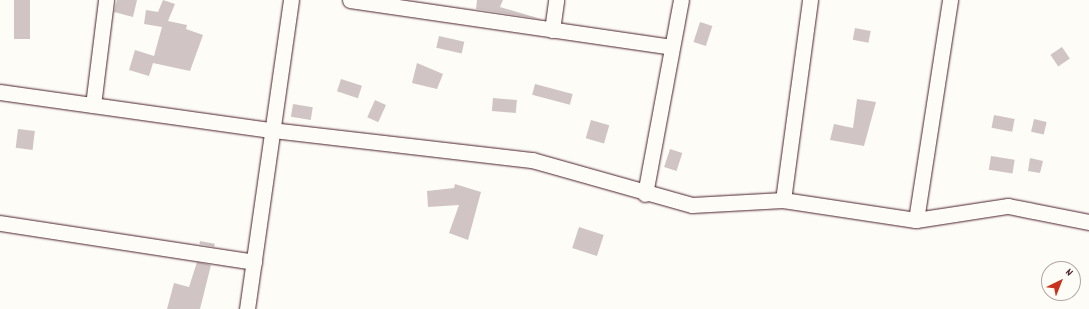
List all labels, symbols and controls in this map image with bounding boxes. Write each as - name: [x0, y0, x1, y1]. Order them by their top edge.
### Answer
- north arrow: [1041, 261, 1081, 301]
- text: N: [1061, 265, 1076, 281]

